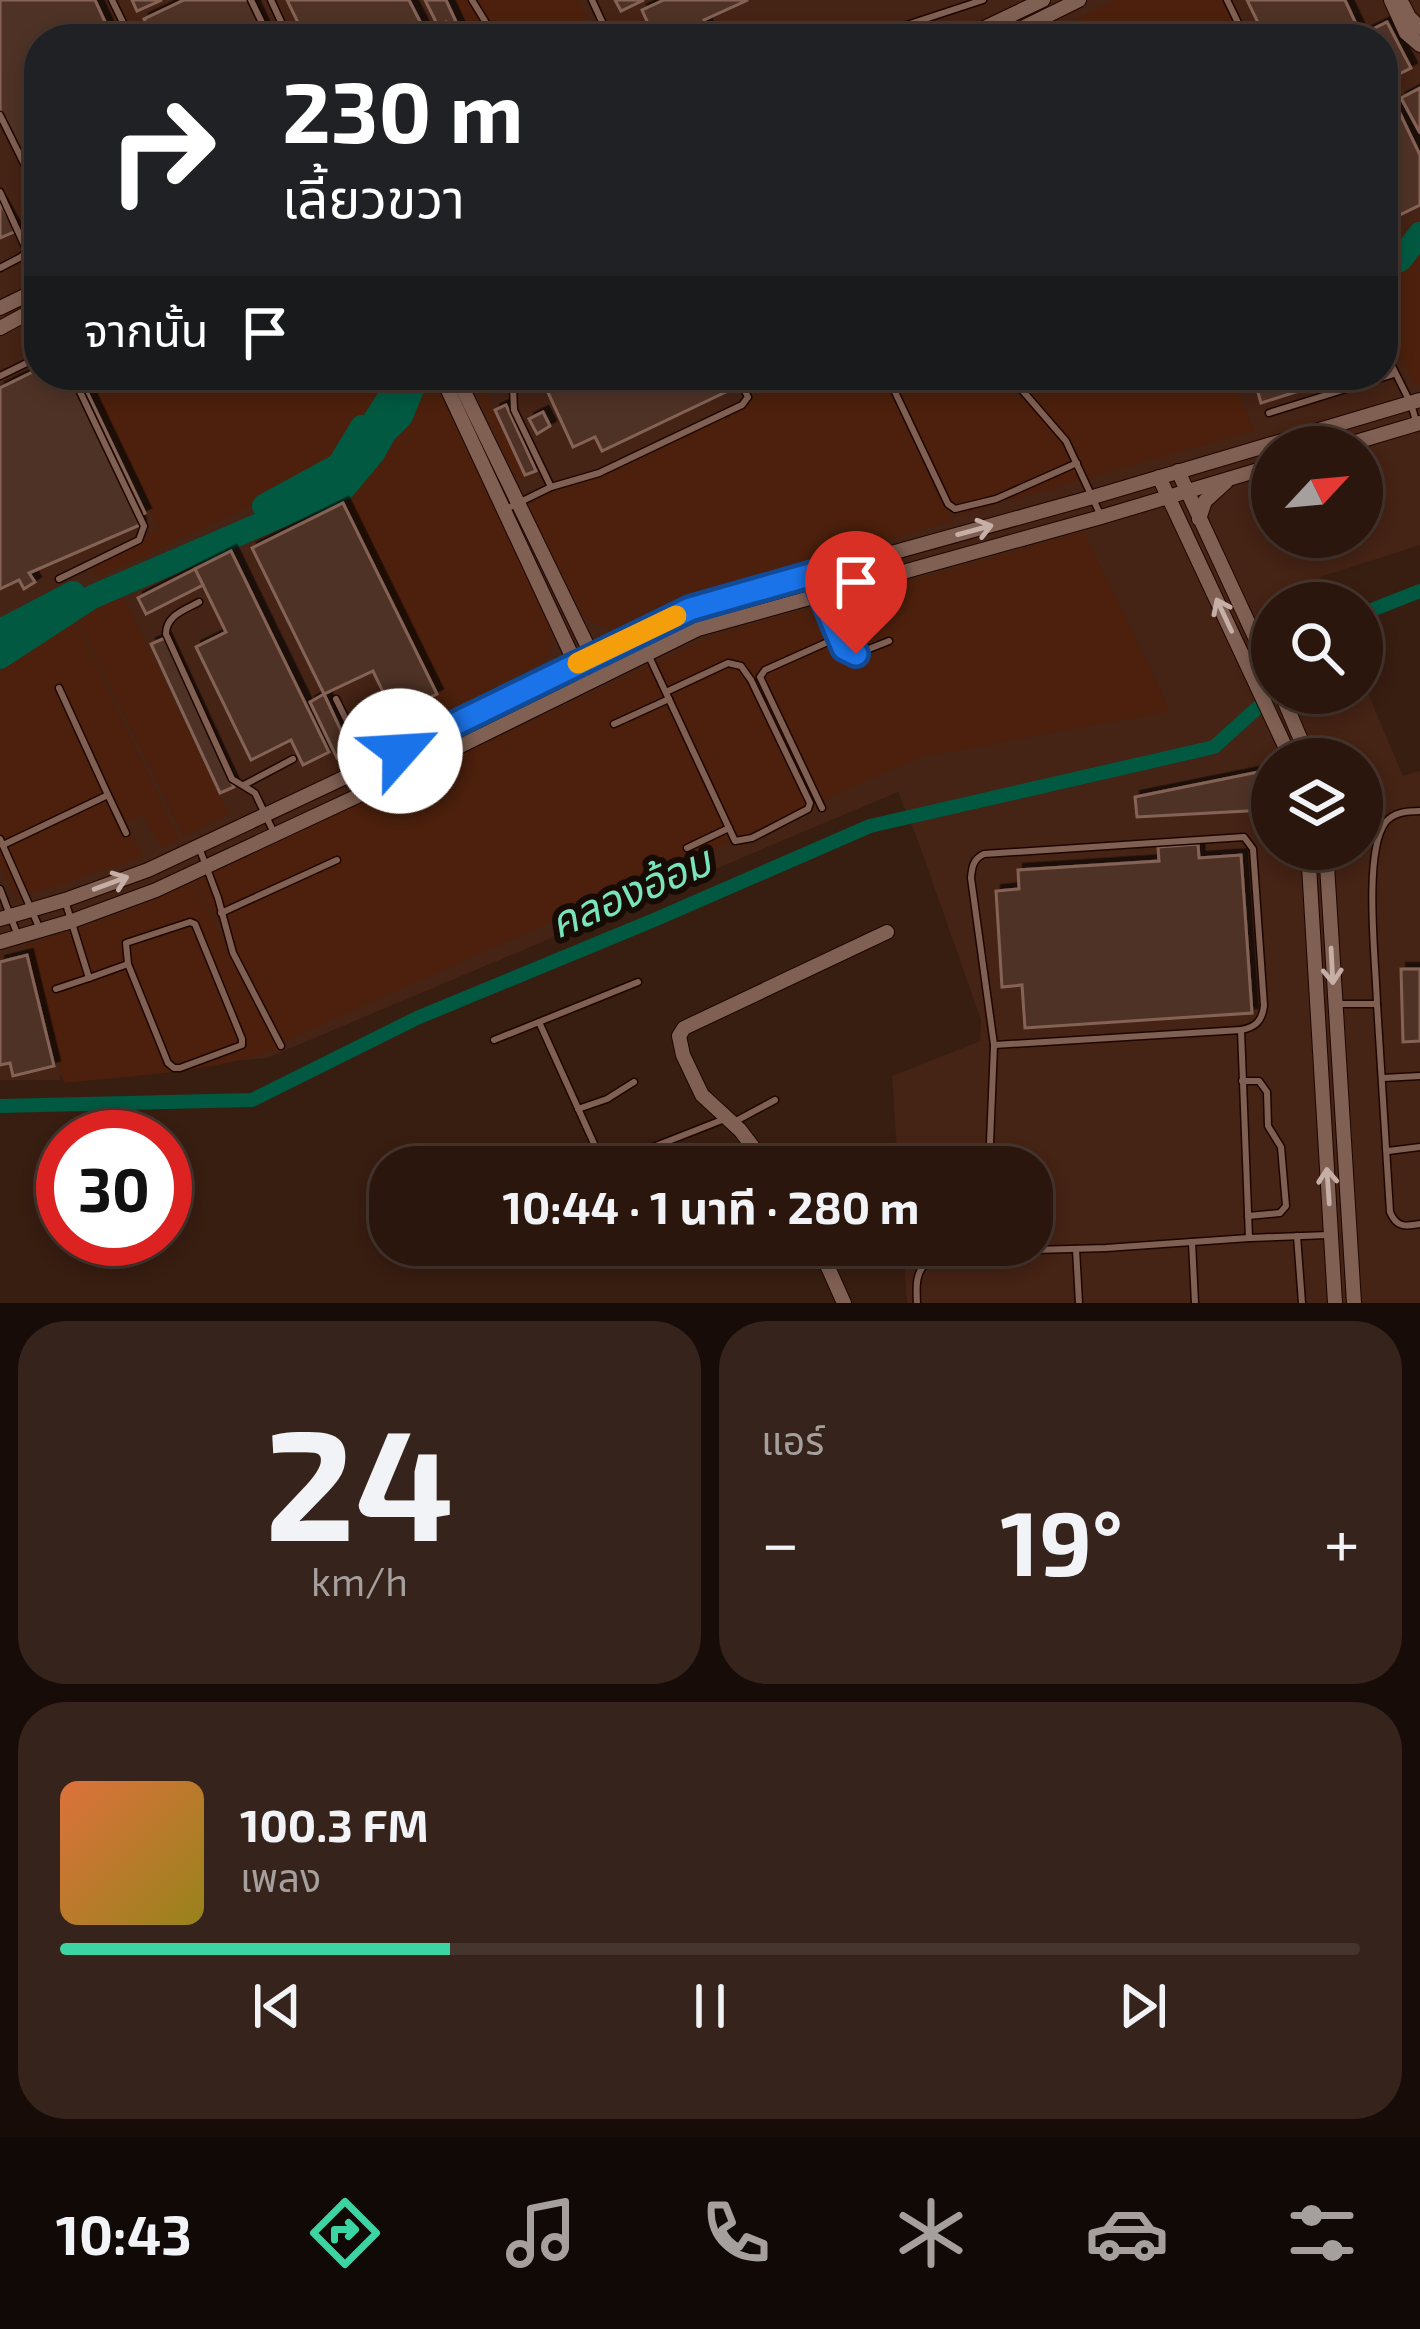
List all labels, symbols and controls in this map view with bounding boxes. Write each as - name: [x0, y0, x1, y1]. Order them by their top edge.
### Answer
- text: 230 m: [282, 59, 524, 160]
- icon: right: [84, 72, 240, 228]
- text: เลี้ยวขวา: [282, 164, 465, 229]
- icon: arrive: [232, 300, 298, 366]
- text: จากนั้น: [84, 302, 208, 356]
- north arrow: [1251, 426, 1383, 558]
- map controls: [1251, 426, 1383, 870]
- one-way arrow: [955, 517, 993, 539]
- pin: [805, 531, 907, 654]
- icon: arrive: [823, 549, 889, 615]
- button: search: [1251, 582, 1383, 714]
- one-way arrow: [1212, 598, 1234, 634]
- position arrow: [337, 688, 463, 814]
- button: layers: [1251, 738, 1383, 870]
- water label: คลองอ้อม: [541, 833, 720, 946]
- one-way arrow: [92, 871, 129, 893]
- one-way arrow: [1321, 946, 1344, 985]
- speed limit sign: 30: [36, 1110, 192, 1266]
- one-way arrow: [1316, 1167, 1339, 1206]
- text: 10:44 · 1 นาที · 280 m: [503, 1179, 919, 1233]
- text: 24: [264, 1385, 455, 1572]
- text: แอร์: [761, 1416, 824, 1463]
- text: 19°: [1000, 1486, 1123, 1594]
- text: −: [761, 1501, 800, 1580]
- text: +: [1324, 1501, 1360, 1580]
- text: km/h: [311, 1557, 408, 1604]
- text: 100.3 FM: [240, 1797, 429, 1851]
- text: เพลง: [240, 1853, 321, 1900]
- icon: previous: [244, 1973, 310, 2039]
- icon: pause: [677, 1973, 743, 2039]
- icon: next: [1110, 1973, 1176, 2039]
- icon: directions: [303, 2191, 387, 2275]
- icon: music: [499, 2191, 583, 2275]
- icon: phone: [694, 2191, 778, 2275]
- icon: climate: [889, 2191, 973, 2275]
- icon: car: [1085, 2191, 1169, 2275]
- icon: filters: [1280, 2191, 1364, 2275]
- text: 10:43: [56, 2201, 192, 2266]

